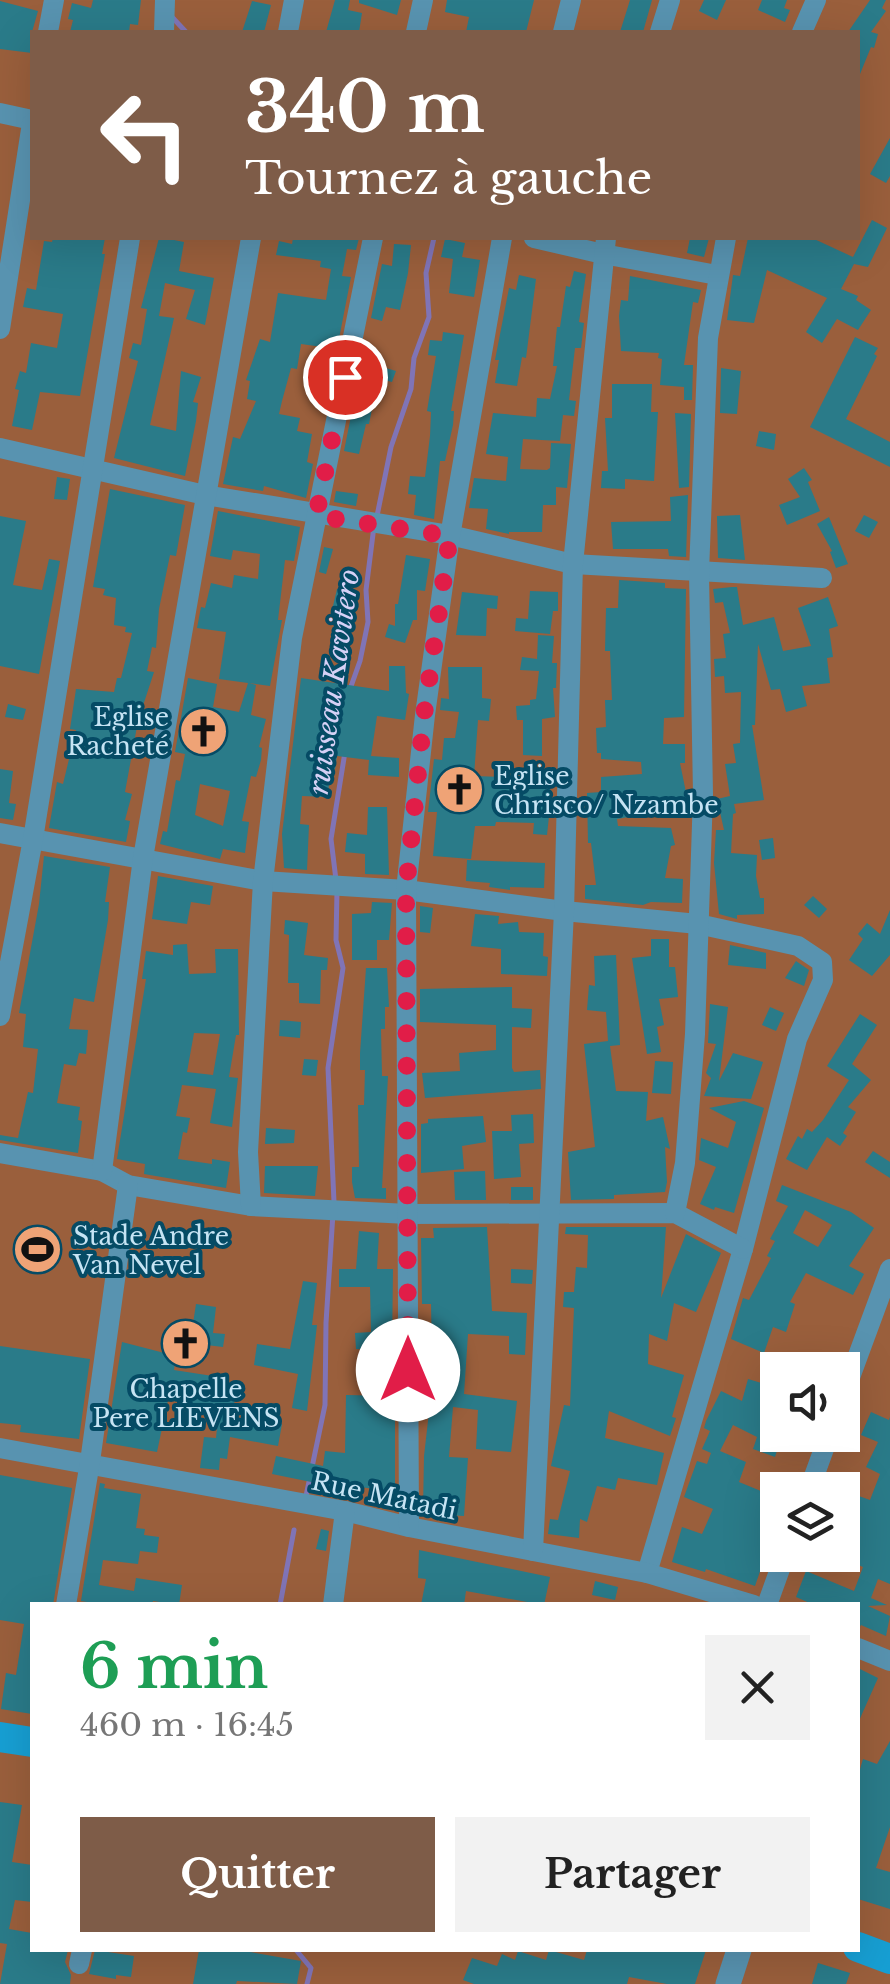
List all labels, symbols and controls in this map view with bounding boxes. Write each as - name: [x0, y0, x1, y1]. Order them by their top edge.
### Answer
- text: 340 m: [245, 64, 485, 151]
- icon: left: [80, 70, 210, 200]
- text: Tournez à gauche: [245, 150, 652, 206]
- pin: [303, 335, 388, 420]
- icon: arrive: [318, 350, 373, 405]
- water label: ruisseau Kavitero: [301, 567, 367, 797]
- place label: Eglise Racheté: [67, 702, 169, 762]
- church icon: Eglise Racheté: [178, 705, 230, 757]
- place label: Eglise Chrisco/ Nzambe: [494, 761, 718, 821]
- church icon: Eglise Chrisco/ Nzambe: [433, 764, 485, 816]
- place label: Stade Andre Van Nevel: [72, 1221, 229, 1281]
- sports icon: Stade Andre Van Nevel: [12, 1224, 64, 1276]
- church icon: Chapelle Pere LIEVENS: [160, 1317, 212, 1369]
- position arrow: [356, 1318, 460, 1422]
- map controls: [760, 1352, 860, 1572]
- button: sound: [760, 1352, 860, 1452]
- place label: Chapelle Pere LIEVENS: [93, 1374, 279, 1434]
- street label: Rue Matadi: [309, 1465, 460, 1527]
- button: layers: [760, 1472, 860, 1572]
- text: 6 min: [80, 1630, 268, 1704]
- button: close: [705, 1635, 810, 1740]
- text: 460 m · 16:45: [80, 1705, 294, 1745]
- button: Quitter: [80, 1817, 435, 1932]
- button: Partager: [455, 1817, 810, 1932]

